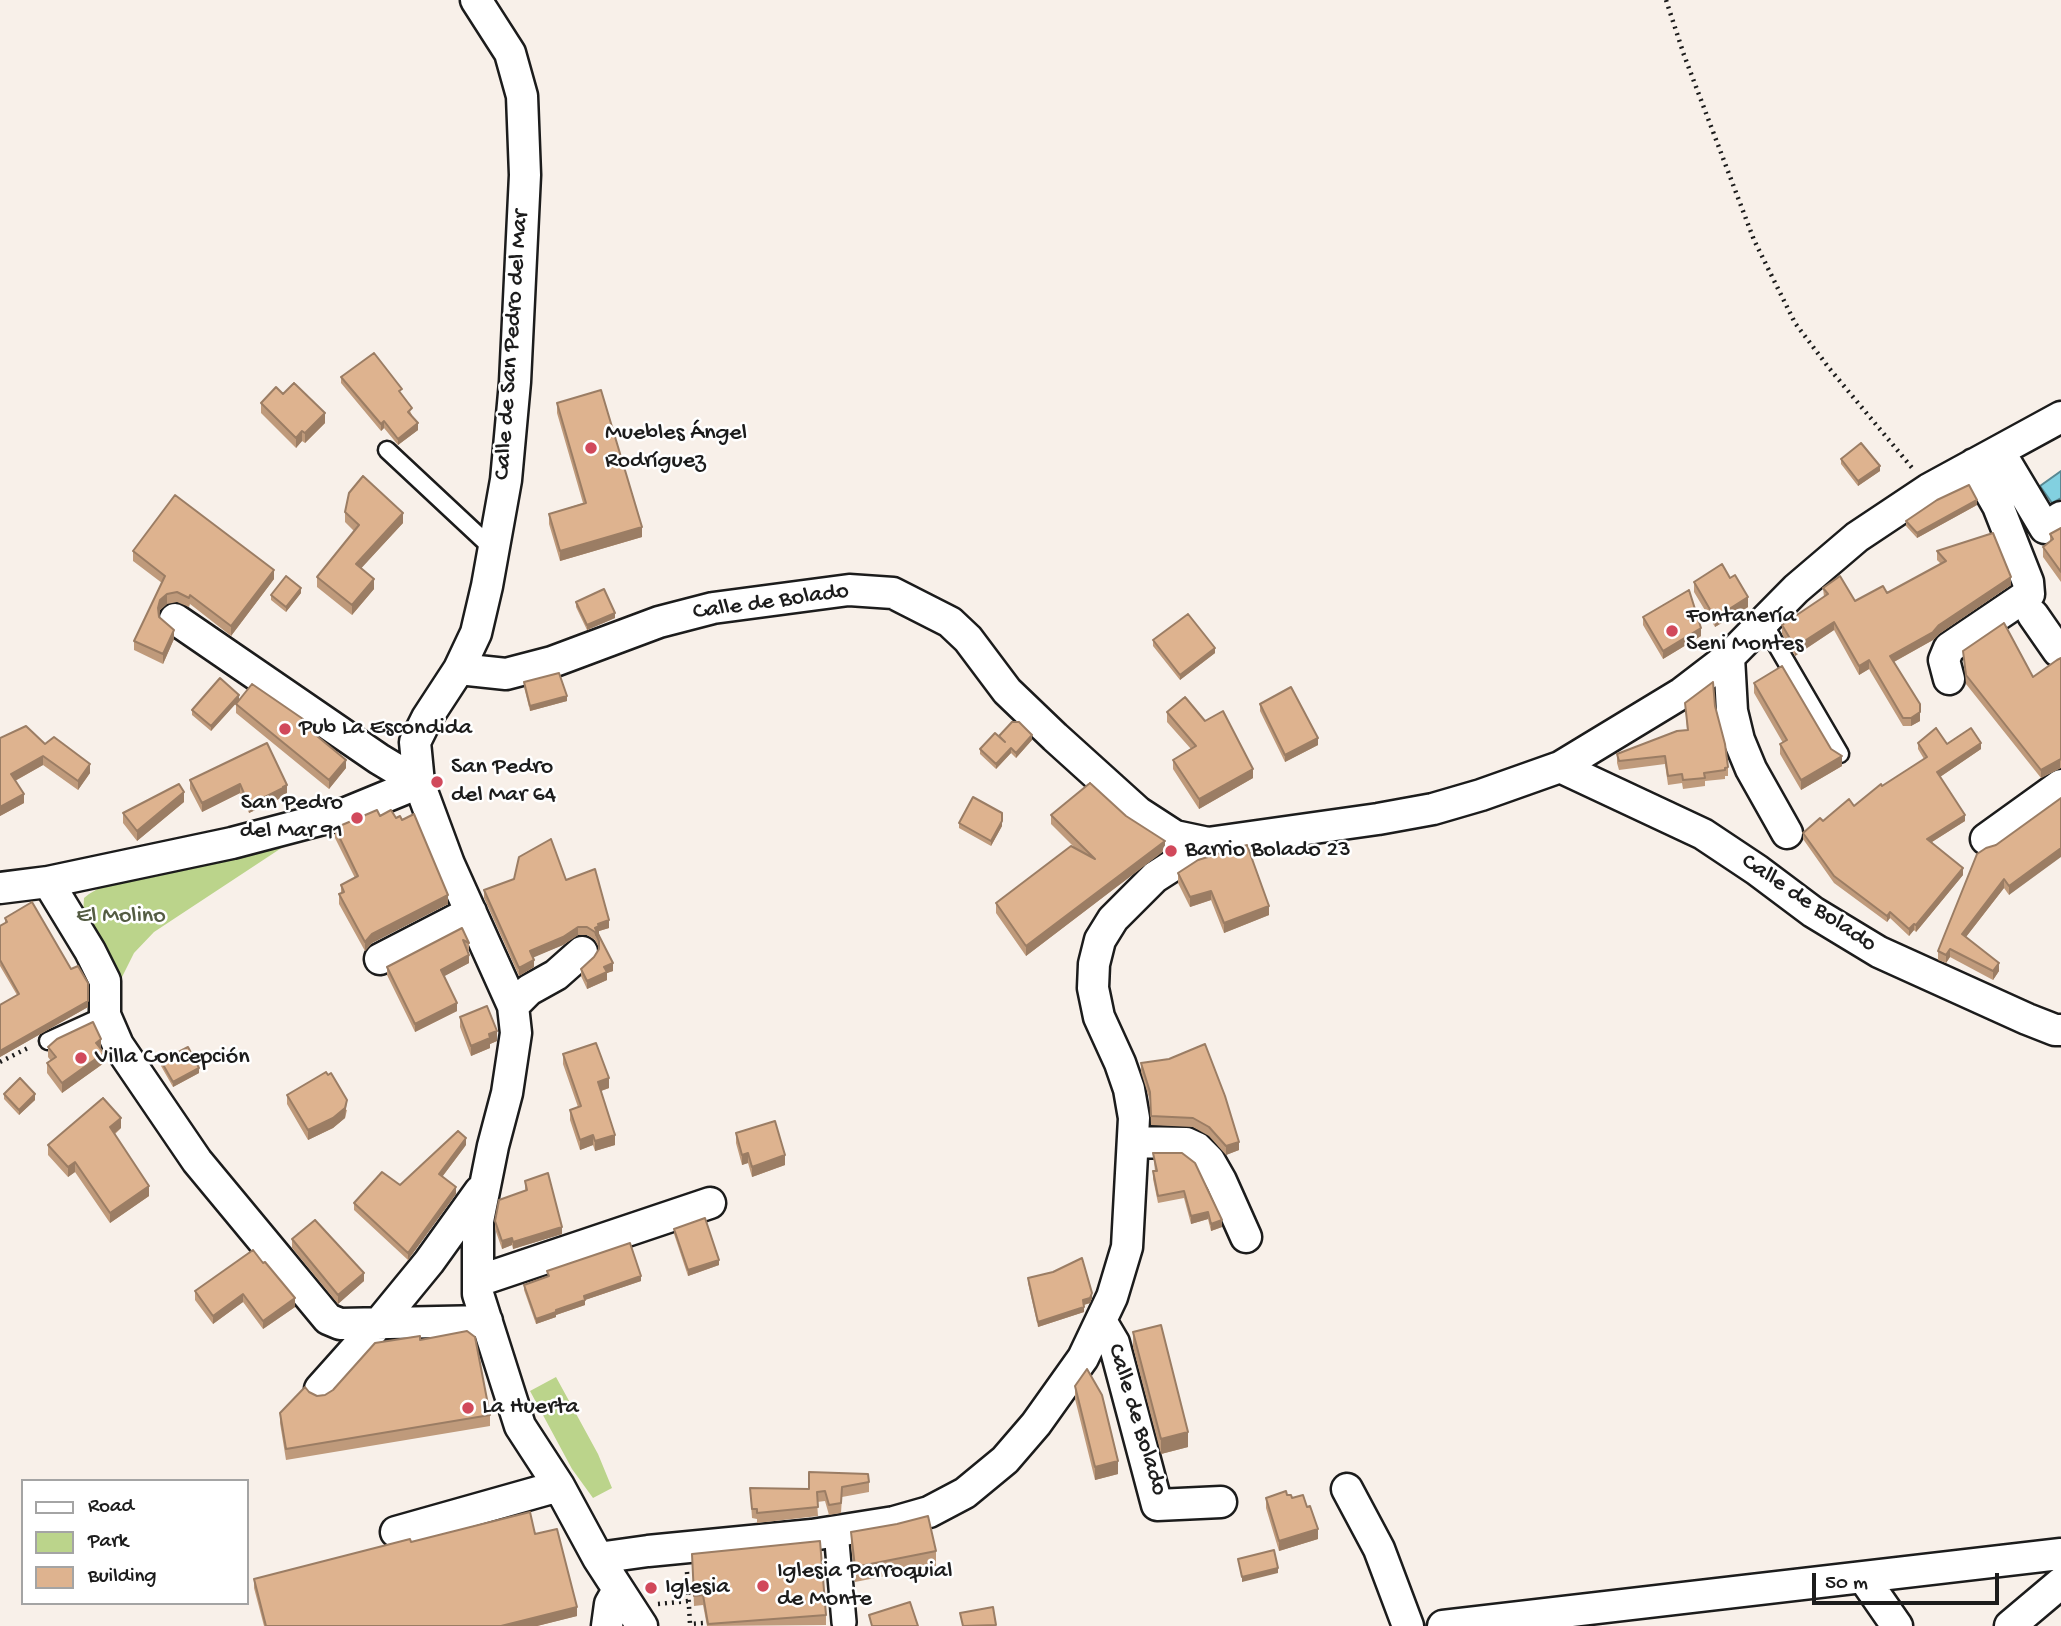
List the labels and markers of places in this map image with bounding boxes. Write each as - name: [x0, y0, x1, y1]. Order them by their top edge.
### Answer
- place label: Muebles Ángel Rodríguez: [605, 420, 747, 476]
- marker: Muebles Ángel Rodríguez: [583, 440, 599, 456]
- place label: Fontanería Seni Montes: [1686, 603, 1803, 659]
- marker: Fontanería Seni Montes: [1664, 623, 1680, 639]
- place label: Pub La Escondida: [299, 715, 472, 743]
- marker: Pub La Escondida: [277, 721, 293, 737]
- place label: San Pedro del Mar 64: [451, 754, 556, 810]
- marker: San Pedro del Mar 64: [429, 774, 445, 790]
- place label: San Pedro del Mar 91: [240, 790, 343, 846]
- marker: San Pedro del Mar 91: [349, 810, 365, 826]
- place label: Barrio Bolado 23: [1185, 837, 1351, 865]
- marker: Barrio Bolado 23: [1163, 843, 1179, 859]
- place label: Villa Concepción: [95, 1044, 250, 1072]
- marker: Villa Concepción: [73, 1050, 89, 1066]
- place label: La Huerta: [482, 1394, 579, 1422]
- marker: La Huerta: [460, 1400, 476, 1416]
- place label: Iglesia Parroquial de Monte: [777, 1558, 953, 1614]
- place label: Iglesia: [665, 1574, 729, 1602]
- marker: Iglesia Parroquial de Monte: [755, 1578, 771, 1594]
- marker: Iglesia: [643, 1580, 659, 1596]

